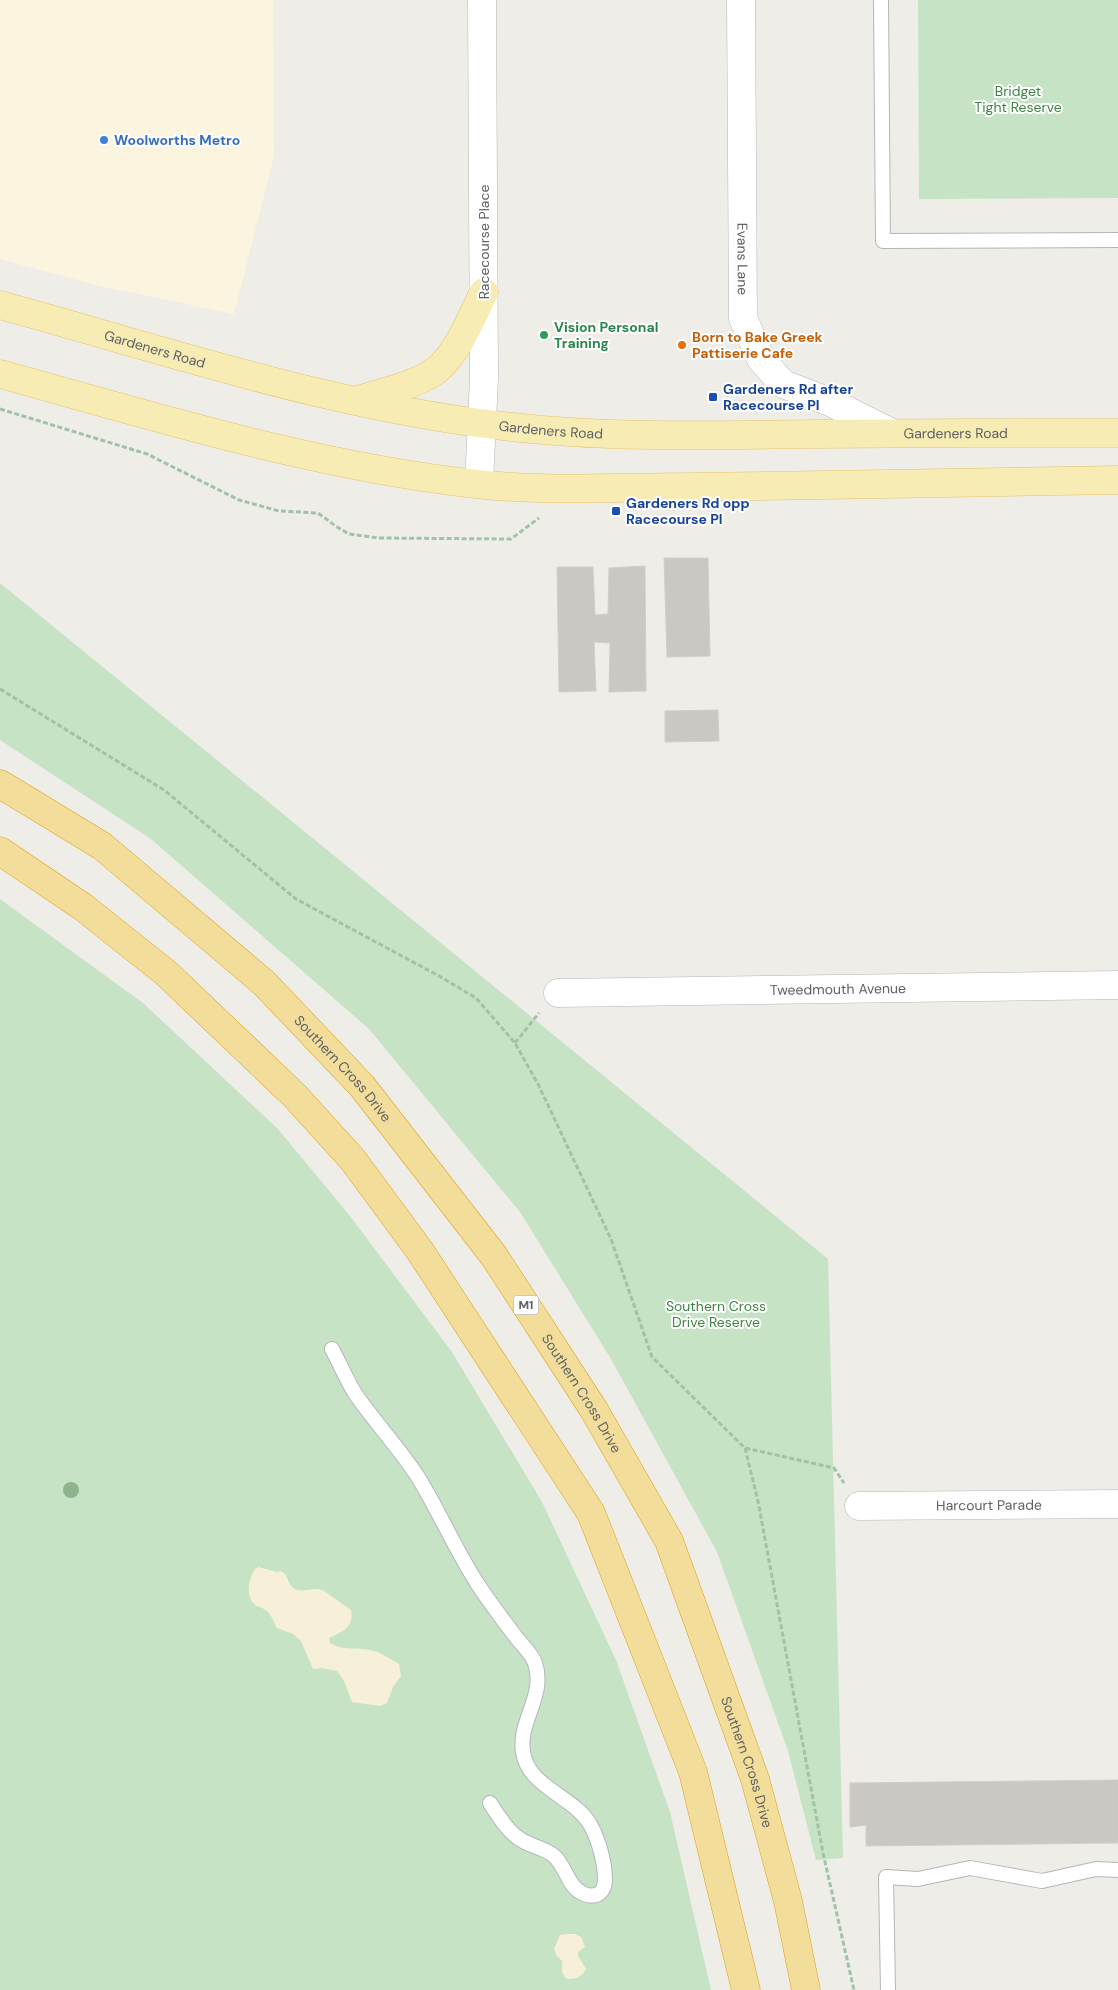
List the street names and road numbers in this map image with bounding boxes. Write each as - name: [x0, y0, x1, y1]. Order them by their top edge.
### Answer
- street label: Racecourse Place: [475, 185, 493, 299]
- street label: Evans Lane: [733, 223, 752, 295]
- street label: Gardeners Road: [102, 326, 208, 372]
- street label: Gardeners Road: [498, 417, 603, 443]
- street label: Gardeners Road: [903, 424, 1008, 442]
- street label: Tweedmouth Avenue: [770, 979, 906, 999]
- street label: Southern Cross Drive: [290, 1011, 395, 1125]
- road number: M1: [514, 1296, 538, 1314]
- street label: Southern Cross Drive: [538, 1330, 626, 1456]
- street label: Harcourt Parade: [936, 1496, 1042, 1514]
- street label: Southern Cross Drive: [717, 1694, 777, 1830]

